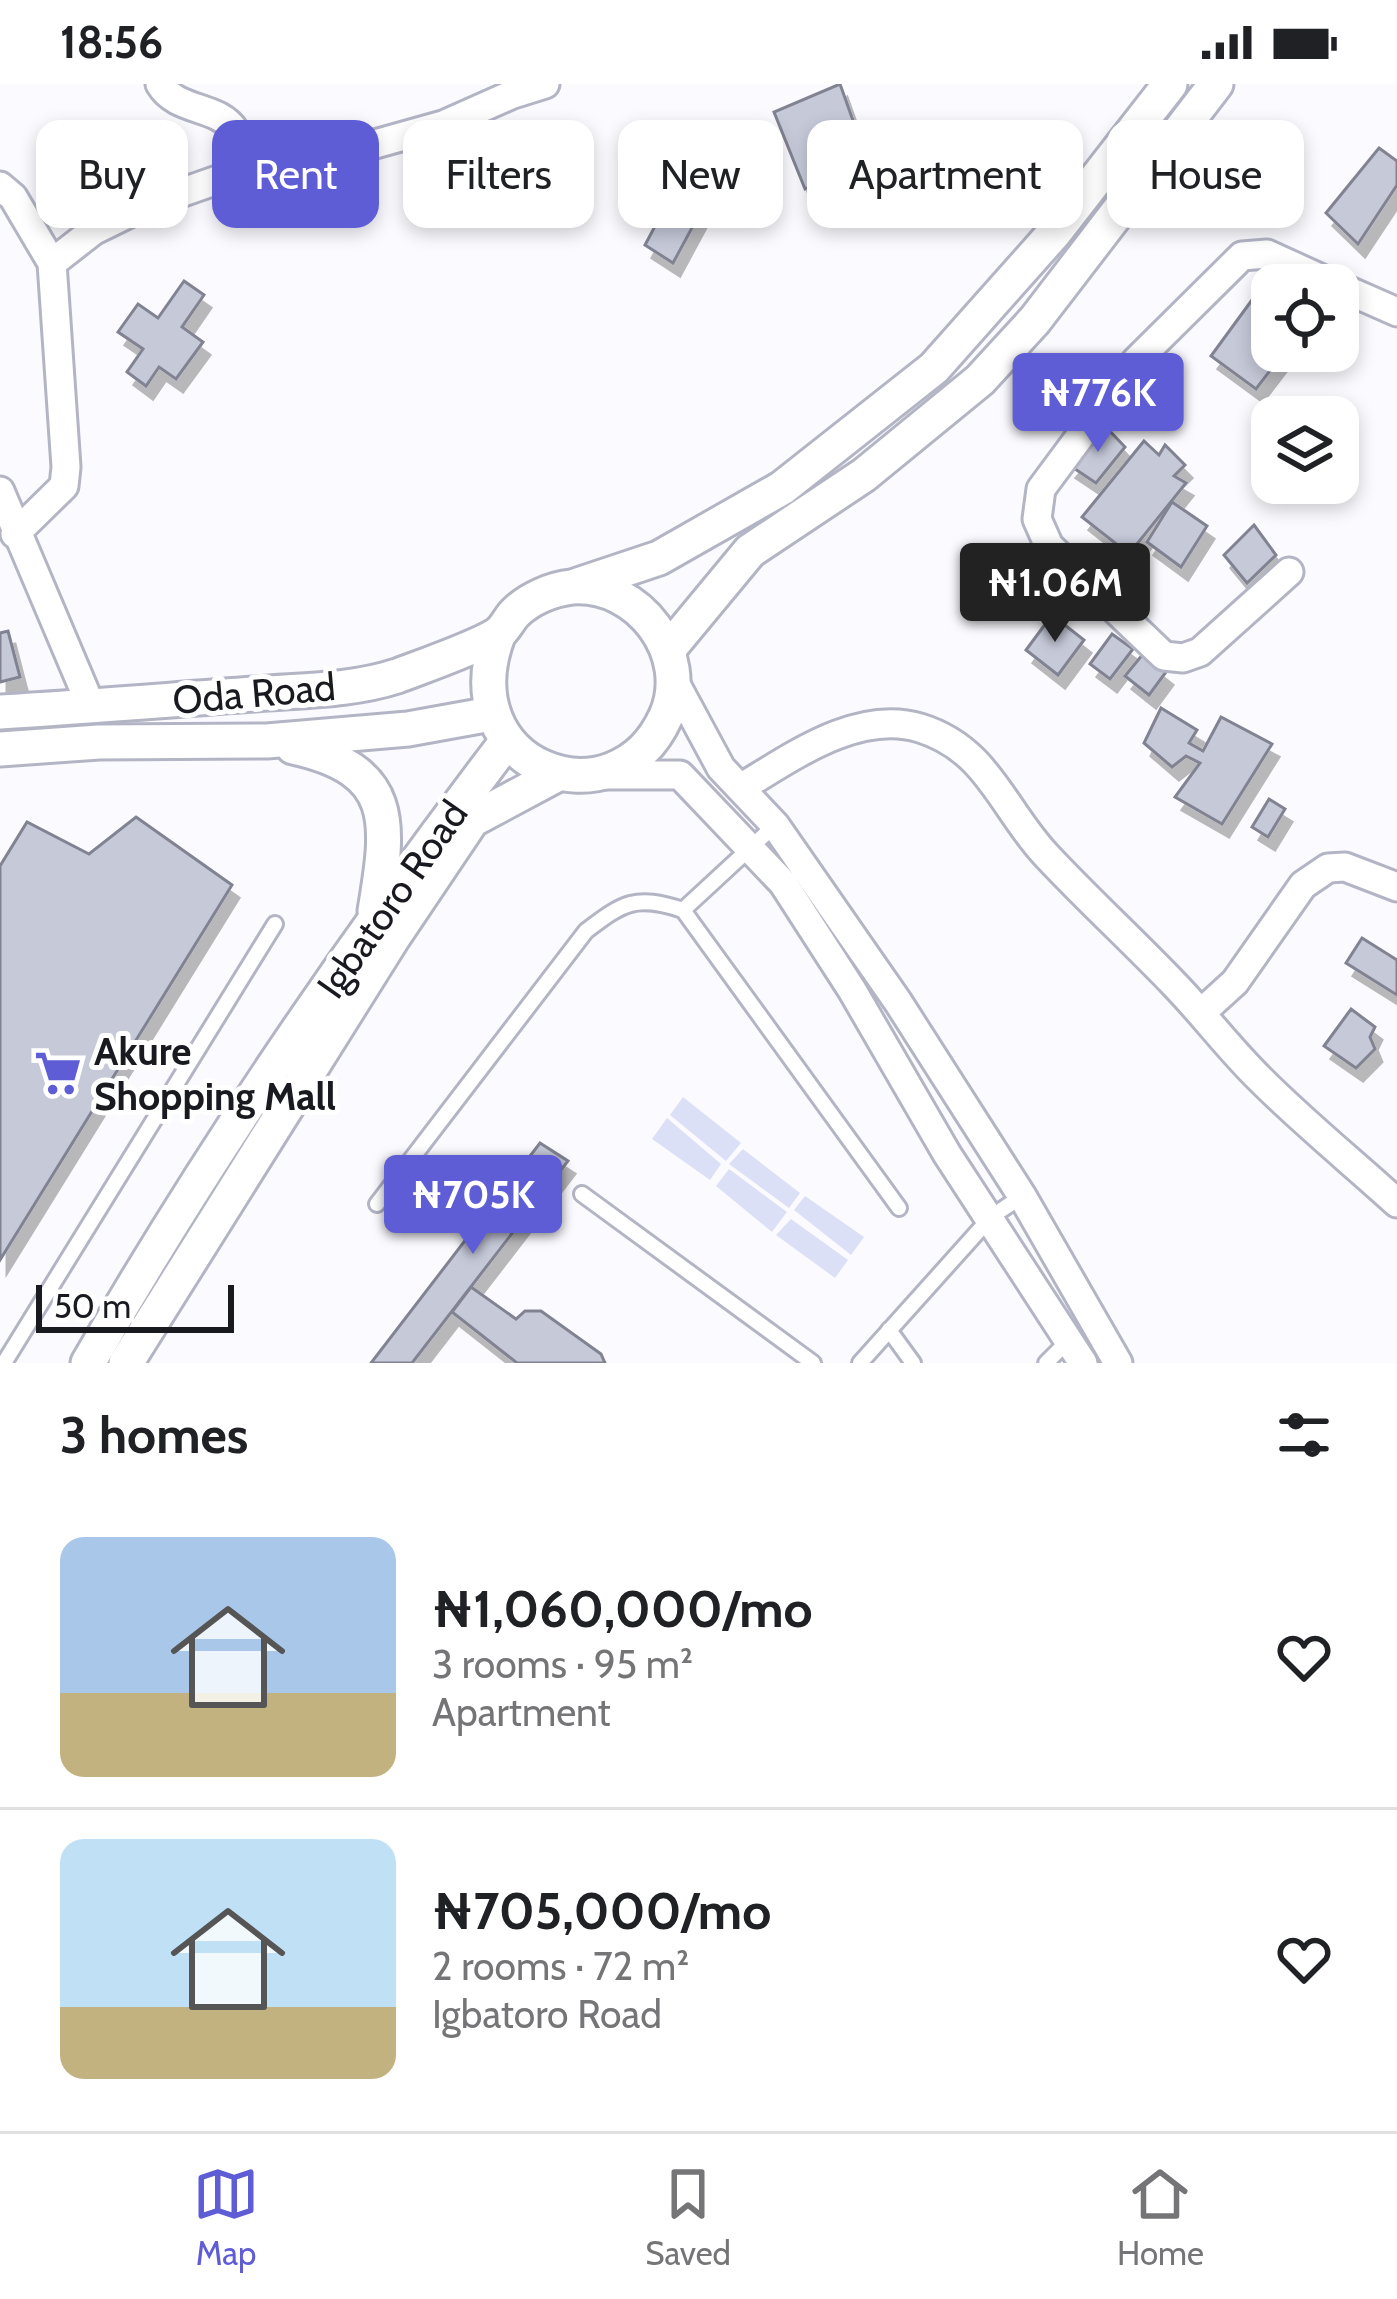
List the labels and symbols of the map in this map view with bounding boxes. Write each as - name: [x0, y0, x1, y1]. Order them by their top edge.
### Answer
- pin: ₦776K: [1014, 353, 1182, 455]
- pin: ₦1.06M: [957, 543, 1153, 645]
- street label: Oda Road: [170, 662, 338, 724]
- street label: Igbatoro Road: [306, 791, 478, 1007]
- place label: Akure Shopping Mall: [94, 1027, 336, 1120]
- supermarket icon: Akure Shopping Mall: [33, 1048, 83, 1098]
- pin: ₦705K: [389, 1155, 557, 1257]
- scale bar: [36, 1279, 234, 1332]

